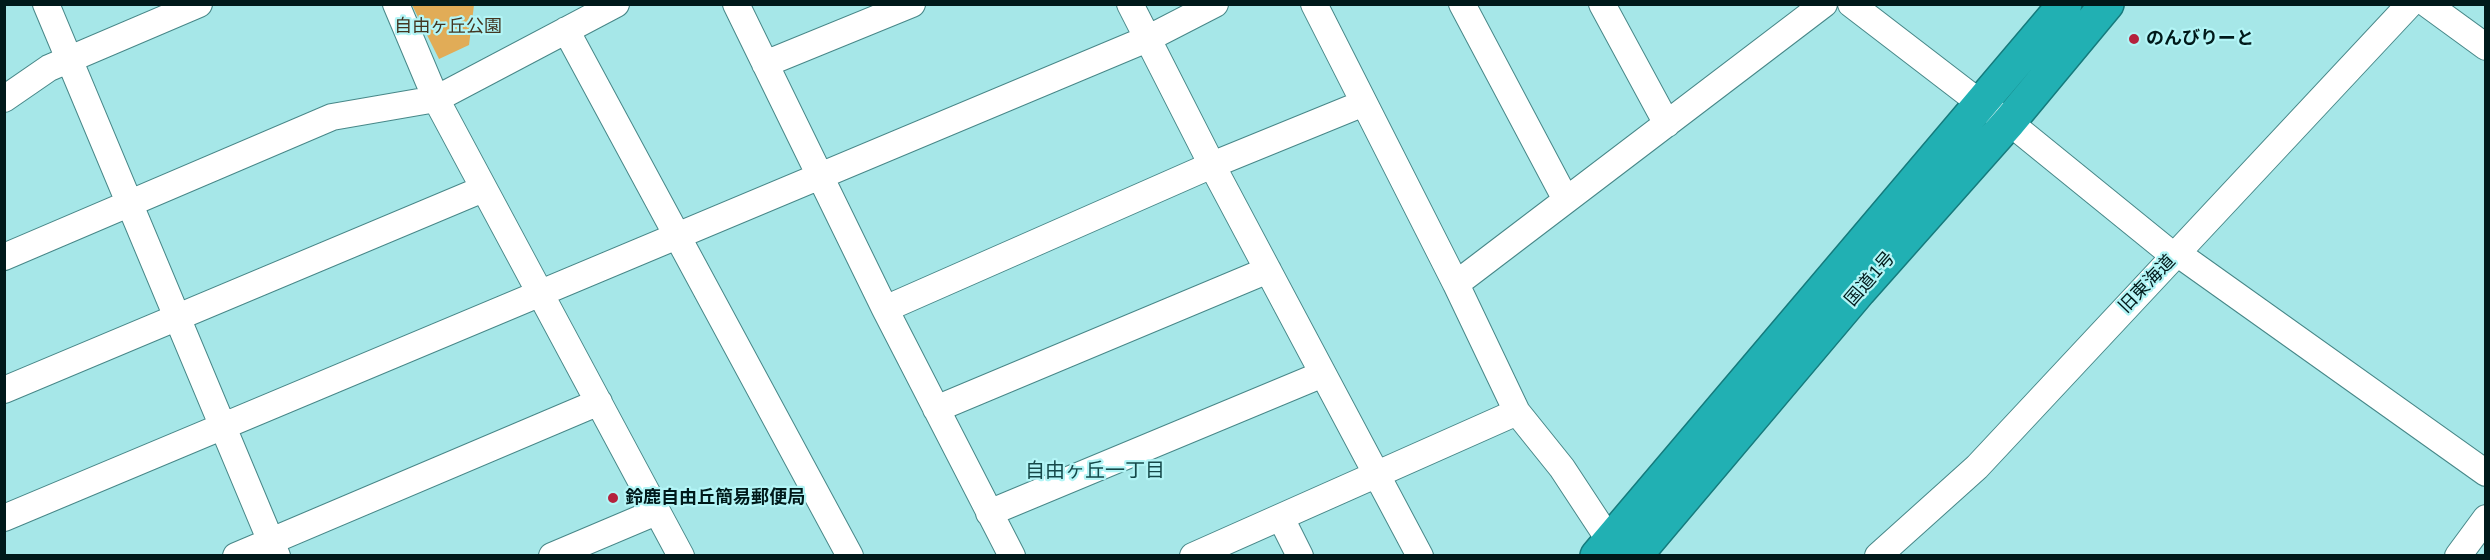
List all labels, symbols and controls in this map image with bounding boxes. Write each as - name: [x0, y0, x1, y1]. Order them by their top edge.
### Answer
- park label: 自由ヶ丘公園: [394, 16, 502, 38]
- place label: のんびりーと: [2146, 28, 2254, 50]
- marker: のんびりーと: [2127, 32, 2141, 46]
- street label: 国道1号: [1841, 247, 1899, 311]
- street label: 旧東海道: [2114, 251, 2180, 317]
- district label: 自由ヶ丘一丁目: [1025, 459, 1165, 483]
- place label: 鈴鹿自由丘簡易郵便局: [625, 487, 805, 509]
- marker: 鈴鹿自由丘簡易郵便局: [606, 491, 620, 505]

